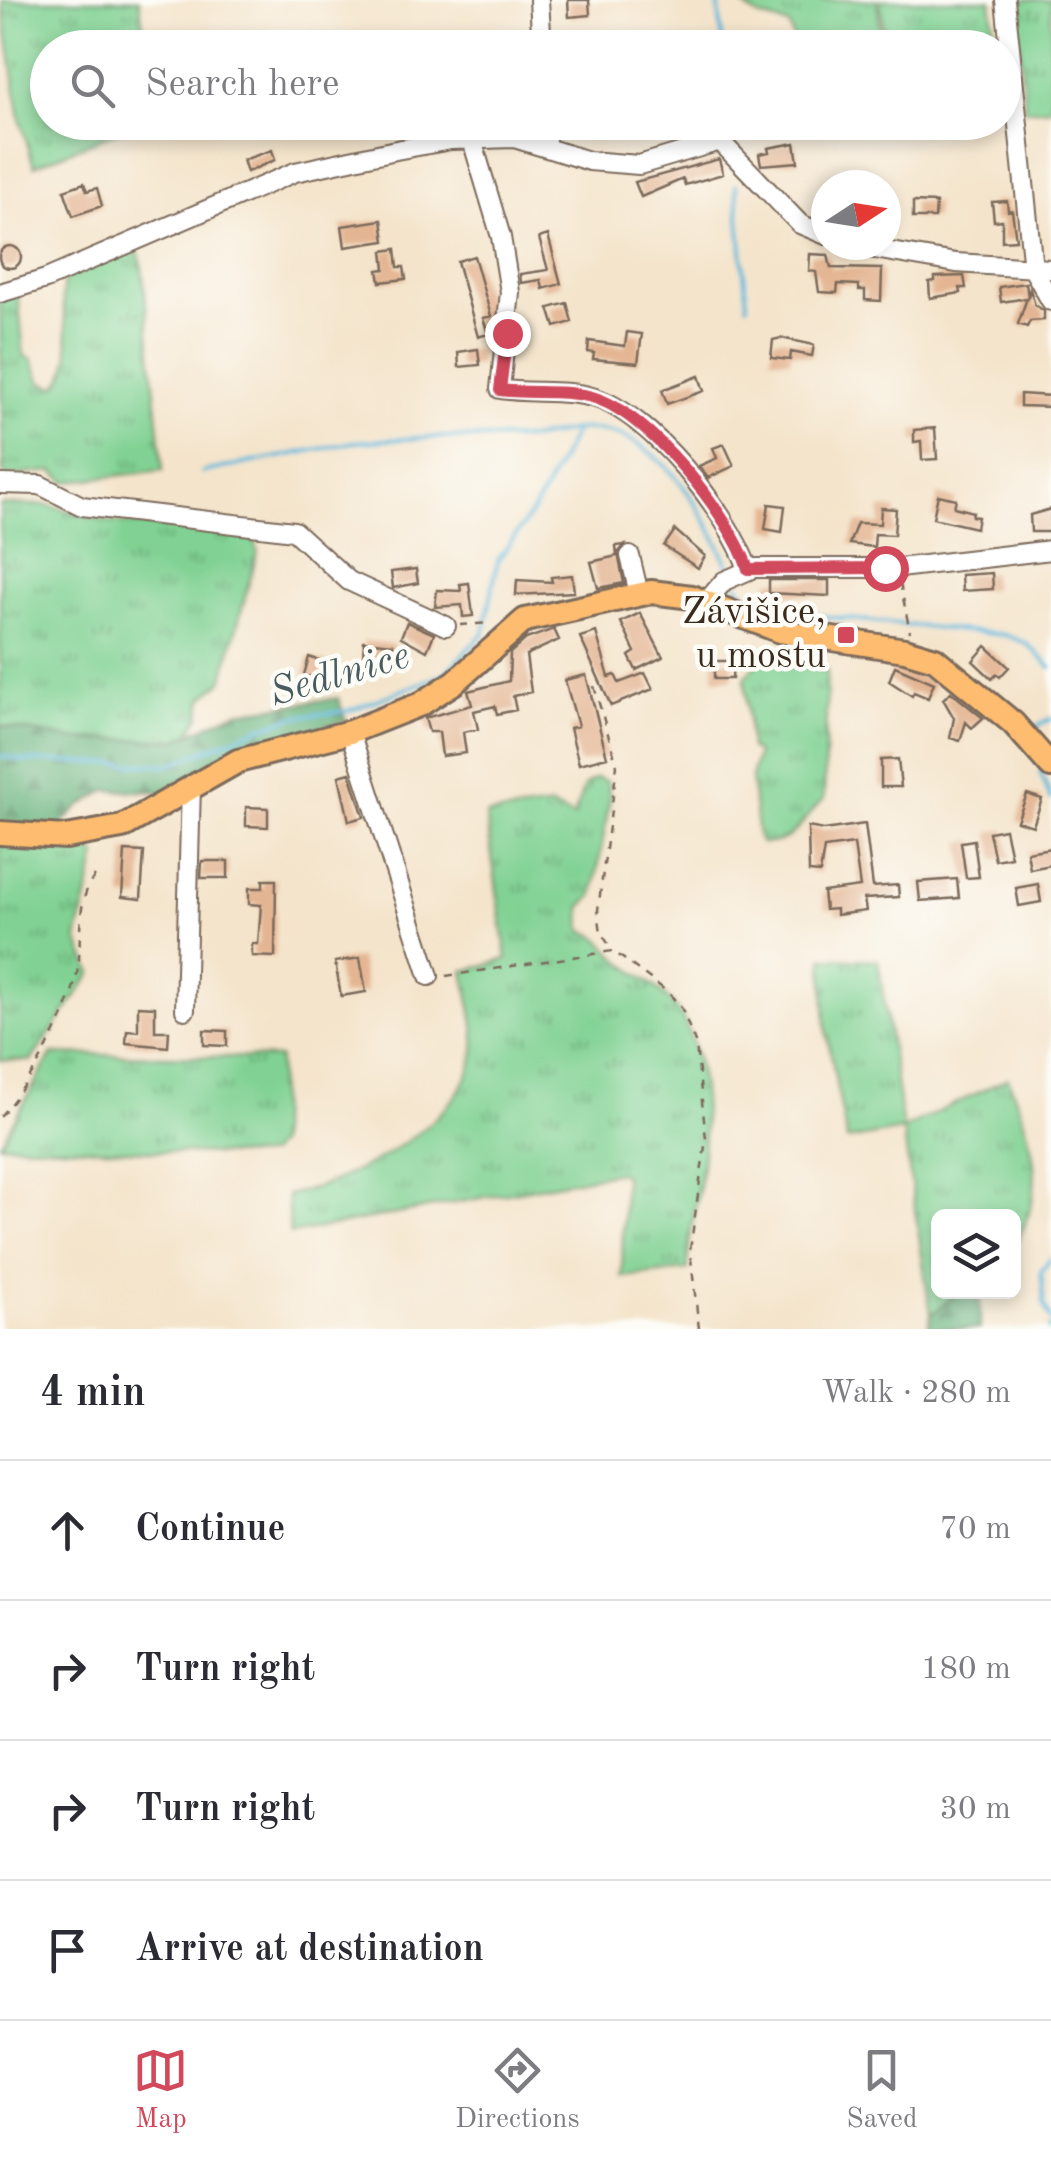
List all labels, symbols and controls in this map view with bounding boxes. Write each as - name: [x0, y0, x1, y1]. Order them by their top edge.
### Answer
- search box: [30, 30, 1021, 140]
- icon: search: [65, 58, 120, 113]
- text: Search here: [145, 66, 340, 104]
- north arrow: [811, 170, 901, 260]
- route end: [485, 311, 531, 357]
- route start: [863, 546, 909, 592]
- place label: Závišice, u mostu: [682, 594, 826, 676]
- marker: Závišice, u mostu: [835, 624, 857, 646]
- water label: Sedlnice: [265, 637, 415, 715]
- map controls: [931, 1209, 1021, 1299]
- button: layers: [931, 1209, 1021, 1299]
- text: 4 min: [40, 1373, 146, 1415]
- text: Walk · 280 m: [821, 1378, 1011, 1410]
- icon: ahead: [40, 1503, 95, 1558]
- text: Continue: [135, 1511, 285, 1549]
- text: 70 m: [940, 1514, 1011, 1546]
- icon: right: [40, 1643, 95, 1698]
- text: Turn right: [135, 1651, 315, 1689]
- text: 180 m: [921, 1654, 1011, 1686]
- icon: right: [40, 1783, 95, 1838]
- text: Turn right: [135, 1791, 315, 1829]
- text: 30 m: [940, 1794, 1011, 1826]
- icon: arrive: [40, 1923, 95, 1978]
- text: Arrive at destination: [135, 1931, 484, 1969]
- tab: Map: [133, 2043, 188, 2138]
- tab: Directions: [455, 2043, 580, 2138]
- tab: Saved: [846, 2043, 918, 2138]

